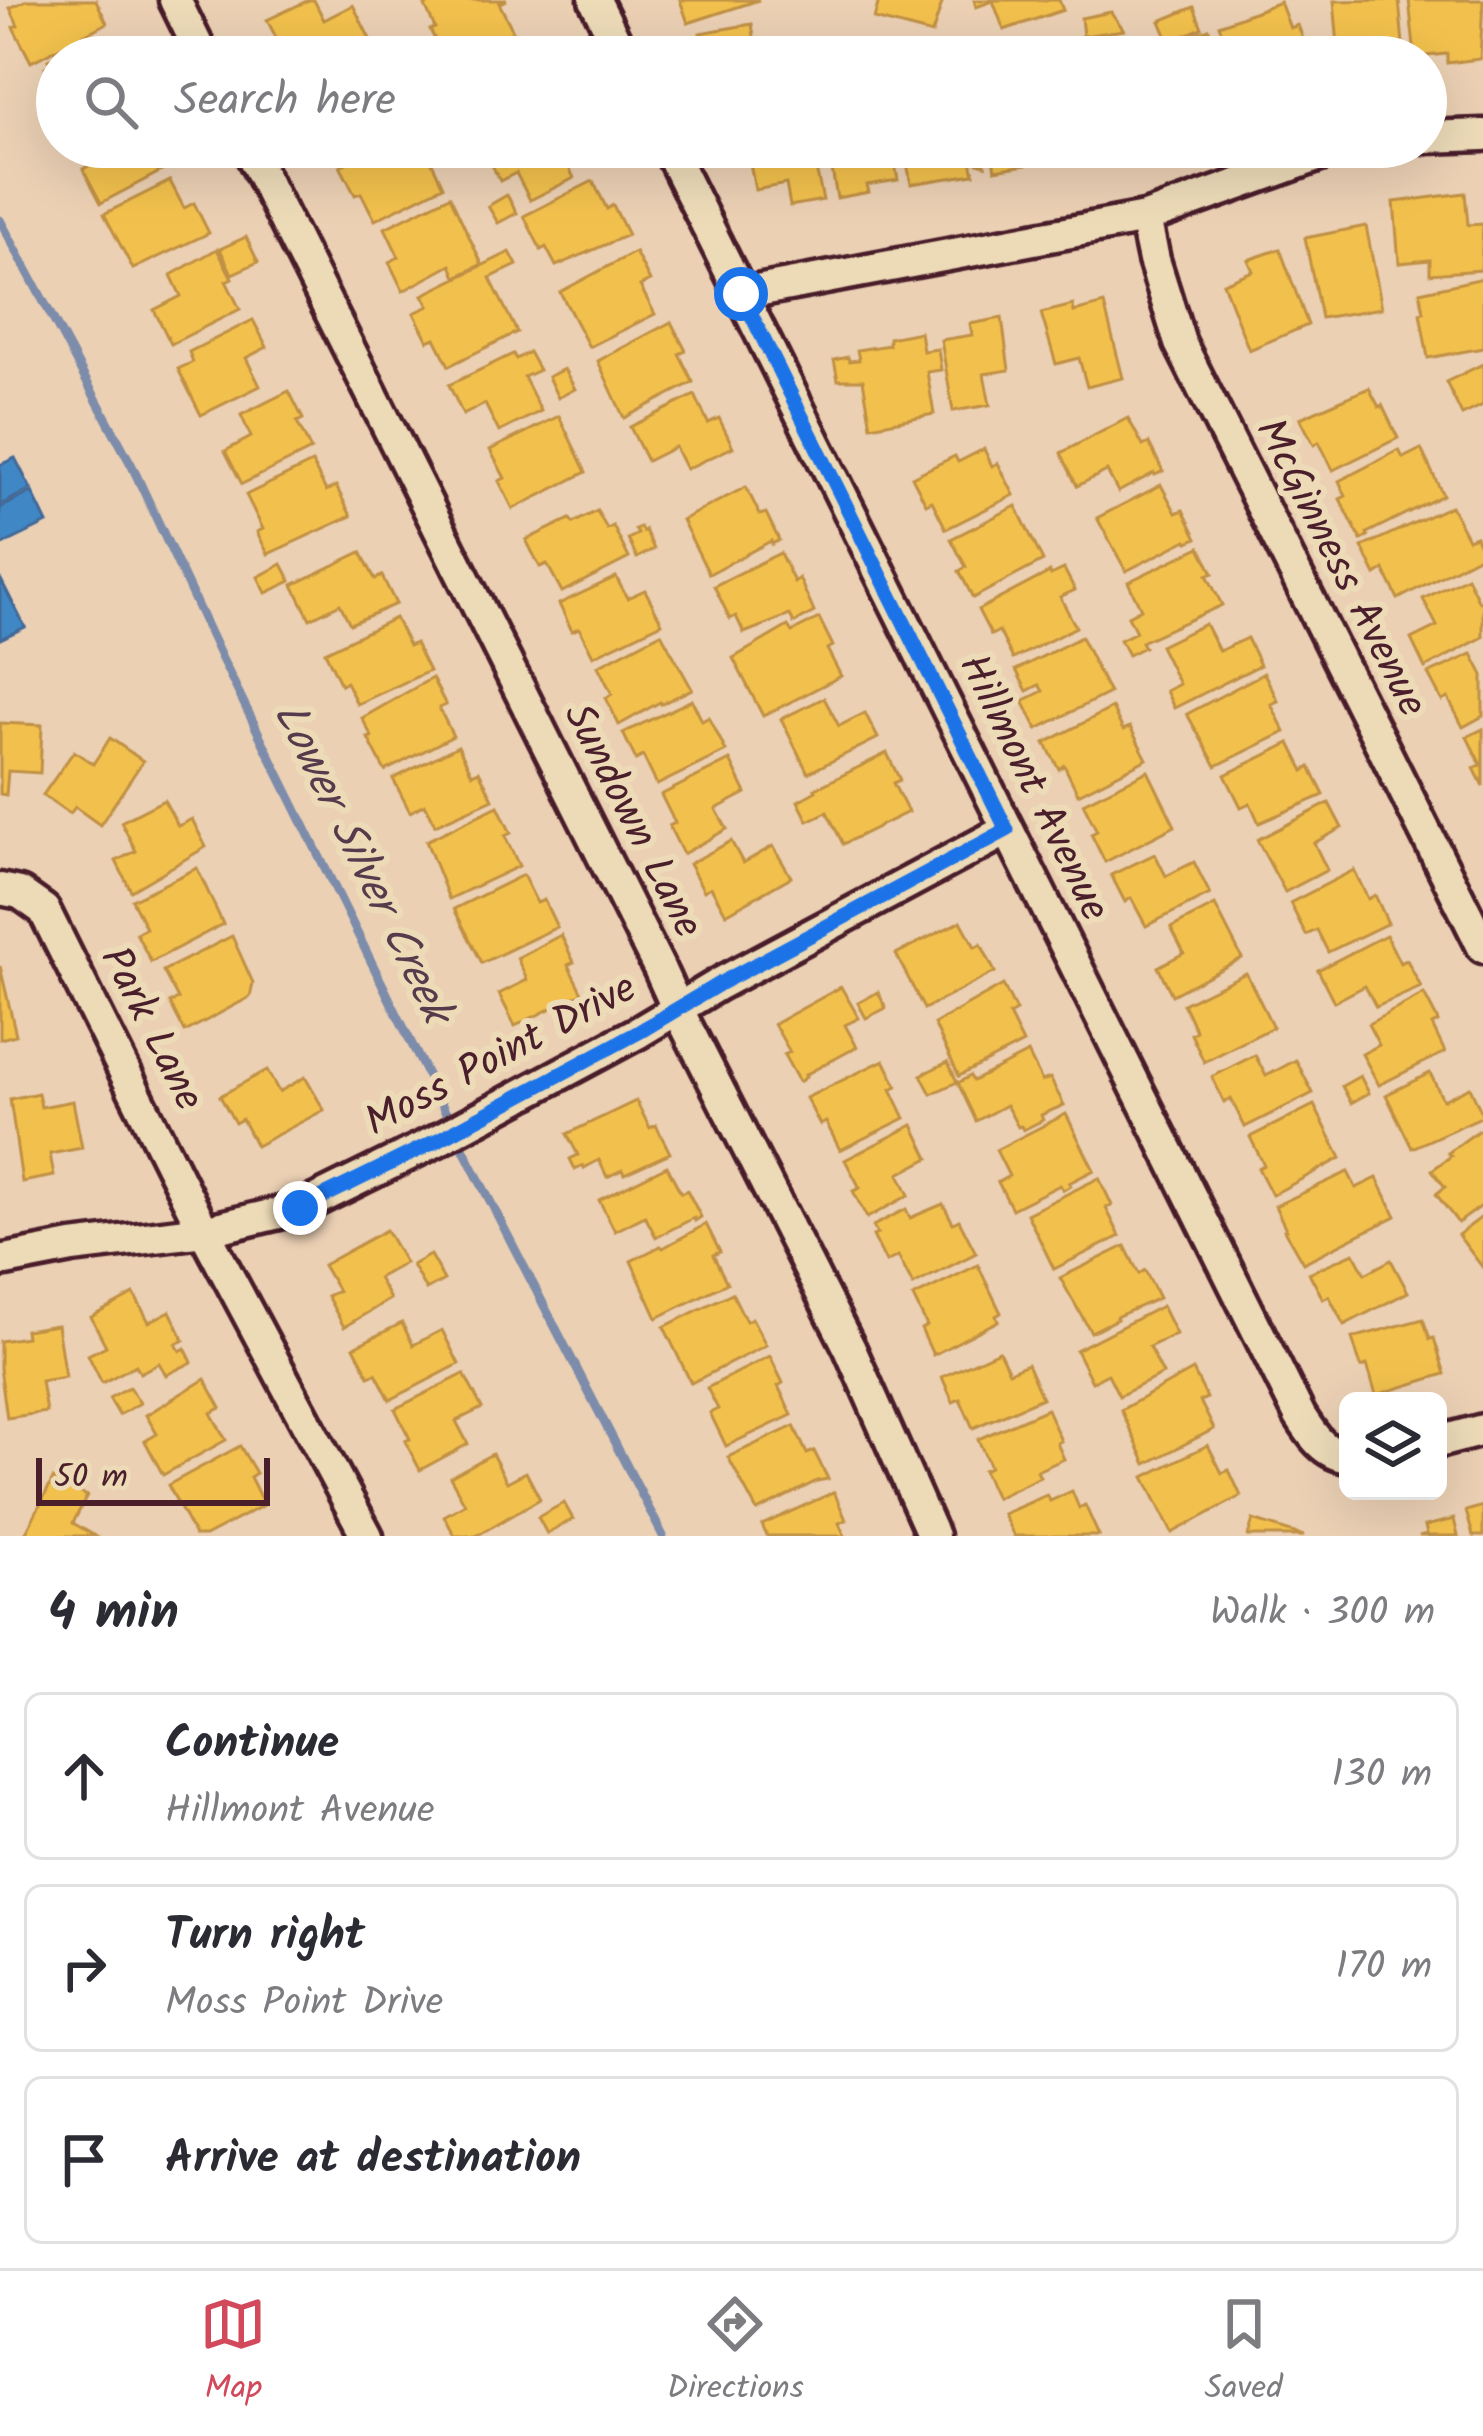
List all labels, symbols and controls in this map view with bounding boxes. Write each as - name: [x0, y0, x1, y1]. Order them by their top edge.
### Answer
- search box: [36, 36, 1447, 168]
- text: Search here: [174, 66, 396, 138]
- icon: search: [78, 69, 144, 135]
- route start: [714, 267, 768, 321]
- street label: McGinness Avenue: [1236, 407, 1444, 729]
- street label: Hillmont Avenue: [939, 643, 1127, 933]
- water label: Lower Silver Creek: [252, 690, 473, 1041]
- street label: Sundown Lane: [544, 692, 720, 950]
- street label: Park Lane: [81, 935, 221, 1123]
- street label: Moss Point Drive: [353, 956, 649, 1156]
- route end: [273, 1181, 327, 1235]
- map controls: [1339, 1392, 1447, 1500]
- button: layers: [1339, 1392, 1447, 1500]
- scale bar: [36, 1452, 270, 1505]
- text: 50 m: [54, 1452, 128, 1505]
- text: 4 min: [48, 1574, 179, 1655]
- text: Walk · 300 m: [1210, 1583, 1435, 1645]
- text: Continue: [165, 1709, 339, 1781]
- icon: ahead: [51, 1743, 117, 1809]
- text: 130 m: [1331, 1745, 1432, 1807]
- text: Hillmont Avenue: [165, 1781, 435, 1843]
- text: Turn right: [165, 1901, 365, 1973]
- icon: right: [51, 1935, 117, 2001]
- text: 170 m: [1336, 1937, 1432, 1999]
- text: Moss Point Drive: [165, 1973, 443, 2035]
- text: Arrive at destination: [165, 2124, 581, 2196]
- icon: arrive: [51, 2127, 117, 2193]
- tab: Map: [200, 2291, 266, 2416]
- tab: Directions: [667, 2291, 804, 2416]
- tab: Saved: [1204, 2291, 1283, 2416]

